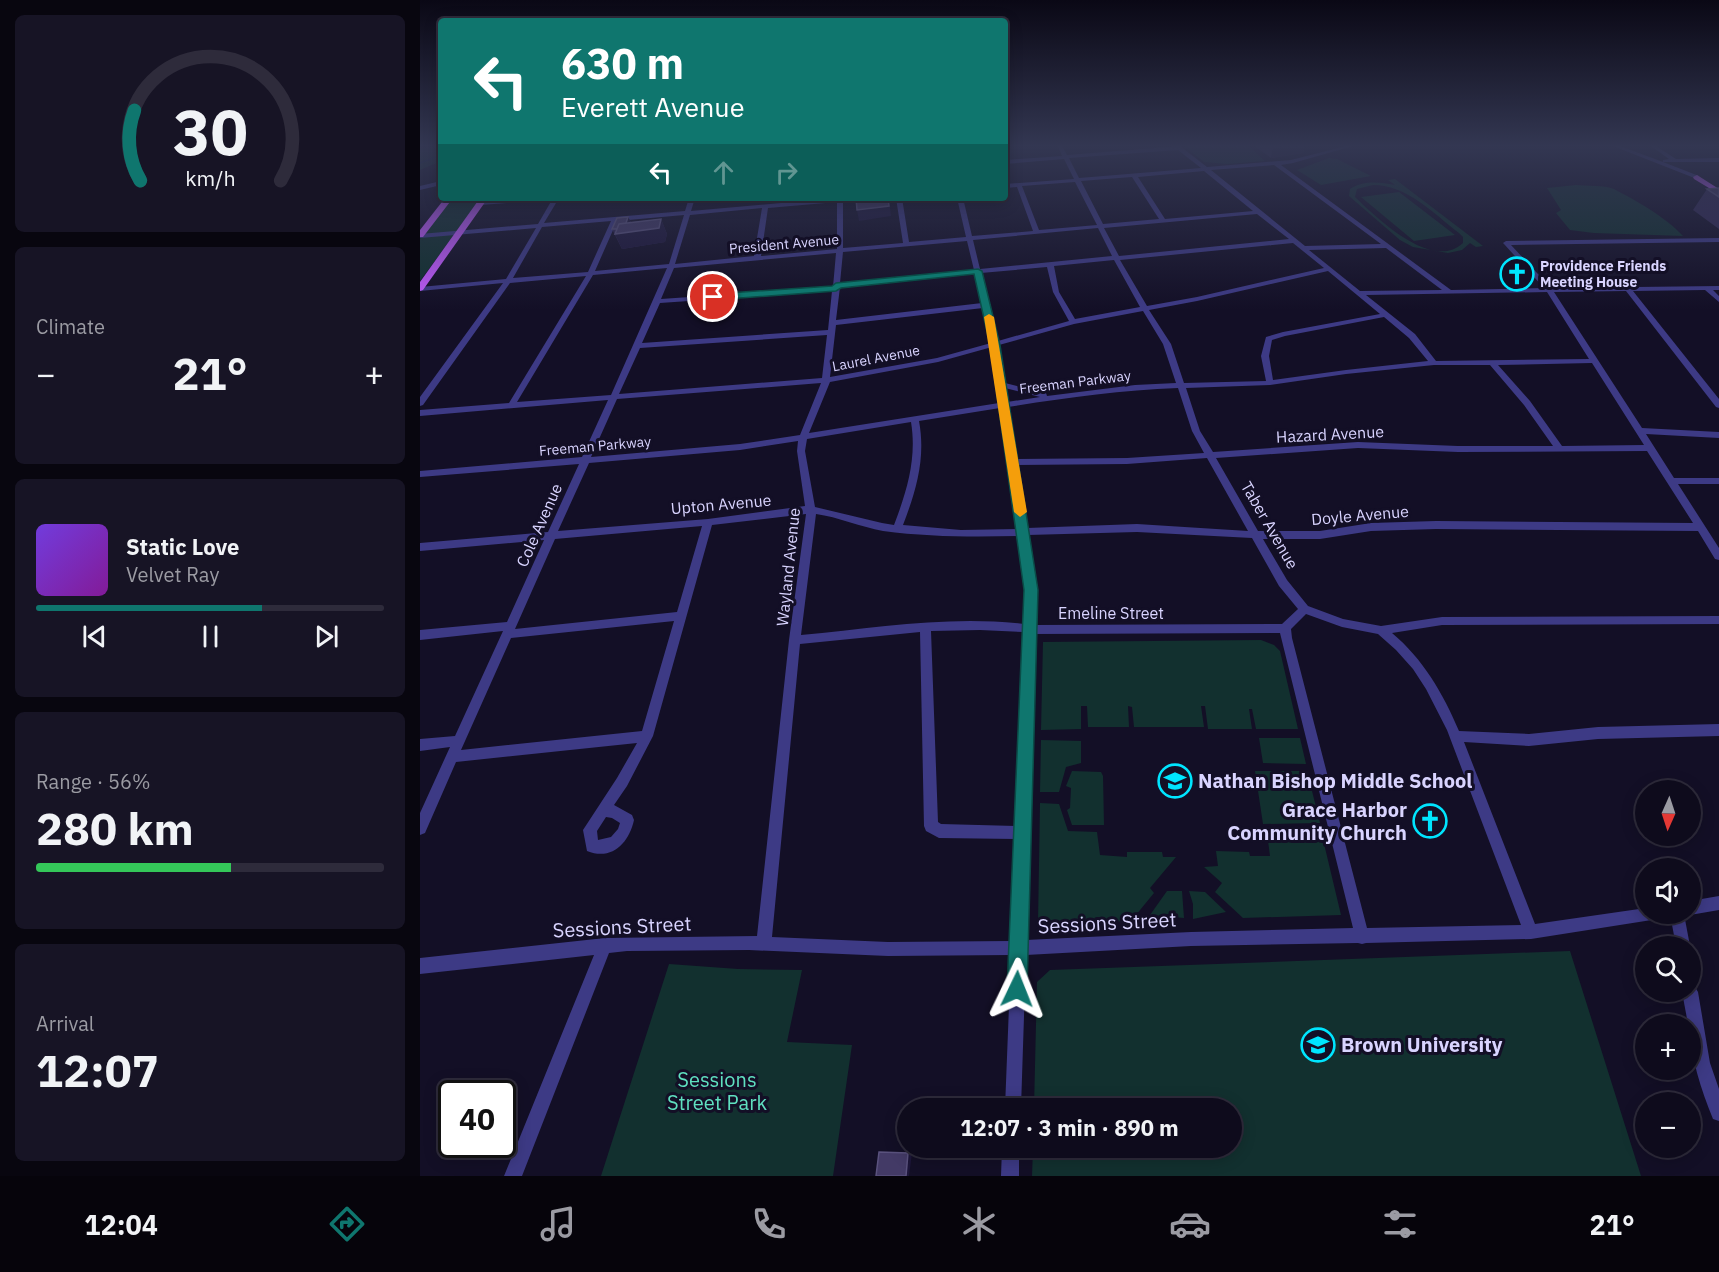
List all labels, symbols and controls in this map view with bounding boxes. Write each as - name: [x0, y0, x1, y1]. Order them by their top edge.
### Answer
- text: 630 m: [561, 36, 684, 91]
- icon: left: [462, 42, 540, 120]
- text: Everett Avenue: [561, 89, 744, 124]
- text: 30: [173, 91, 247, 172]
- icon: left: [644, 156, 677, 189]
- icon: ahead: [707, 156, 740, 189]
- icon: right: [770, 156, 803, 189]
- text: km/h: [185, 164, 235, 192]
- street label: President Avenue: [728, 230, 840, 258]
- church icon: Providence Friends Meeting House: [1499, 256, 1535, 292]
- place label: Providence Friends Meeting House: [1540, 257, 1666, 291]
- pin: [687, 271, 738, 322]
- icon: arrive: [696, 280, 729, 313]
- text: Climate: [36, 313, 105, 340]
- street label: Laurel Avenue: [831, 341, 922, 375]
- text: 21°: [172, 344, 248, 402]
- text: −: [36, 352, 56, 395]
- text: +: [364, 352, 384, 395]
- street label: Freeman Parkway: [1018, 366, 1132, 398]
- street label: Hazard Avenue: [1276, 421, 1385, 447]
- street label: Freeman Parkway: [538, 432, 652, 460]
- street label: Taber Avenue: [1237, 478, 1303, 572]
- street label: Cole Avenue: [512, 480, 566, 570]
- street label: Upton Avenue: [670, 490, 772, 518]
- street label: Doyle Avenue: [1310, 501, 1410, 529]
- street label: Wayland Avenue: [772, 507, 804, 627]
- text: Static Love: [126, 532, 239, 561]
- text: Velvet Ray: [126, 561, 219, 588]
- street label: Emeline Street: [1058, 603, 1164, 623]
- icon: previous: [78, 620, 111, 653]
- icon: pause: [194, 620, 227, 653]
- icon: next: [310, 620, 343, 653]
- school or university icon: Nathan Bishop Middle School: [1157, 763, 1193, 799]
- place label: Nathan Bishop Middle School: [1198, 767, 1472, 794]
- text: Range · 56%: [36, 768, 151, 795]
- north arrow: [1635, 780, 1701, 846]
- map controls: [1635, 780, 1701, 1158]
- place label: Grace Harbor Community Church: [1227, 796, 1407, 846]
- text: 280 km: [36, 799, 194, 857]
- church icon: Grace Harbor Community Church: [1412, 803, 1448, 839]
- button: sound: [1635, 858, 1701, 924]
- street label: Sessions Street: [1037, 905, 1177, 940]
- street label: Sessions Street: [552, 909, 692, 944]
- button: search: [1635, 936, 1701, 1002]
- position arrow: [985, 957, 1049, 1021]
- text: Arrival: [36, 1010, 94, 1037]
- button: +: [1635, 1014, 1701, 1080]
- school or university icon: Brown University: [1300, 1027, 1336, 1063]
- place label: Brown University: [1341, 1031, 1503, 1058]
- text: 12:07: [36, 1041, 159, 1099]
- park label: Sessions Street Park: [667, 1066, 767, 1116]
- speed limit sign: 40: [438, 1080, 516, 1158]
- button: −: [1635, 1092, 1701, 1158]
- text: 12:07 · 3 min · 890 m: [960, 1113, 1179, 1142]
- icon: directions: [326, 1203, 368, 1245]
- icon: music: [537, 1203, 579, 1245]
- icon: phone: [748, 1203, 790, 1245]
- icon: climate: [958, 1203, 1000, 1245]
- icon: car: [1169, 1203, 1211, 1245]
- icon: filters: [1379, 1203, 1421, 1245]
- text: 12:04: [84, 1207, 158, 1242]
- text: 21°: [1590, 1207, 1635, 1242]

